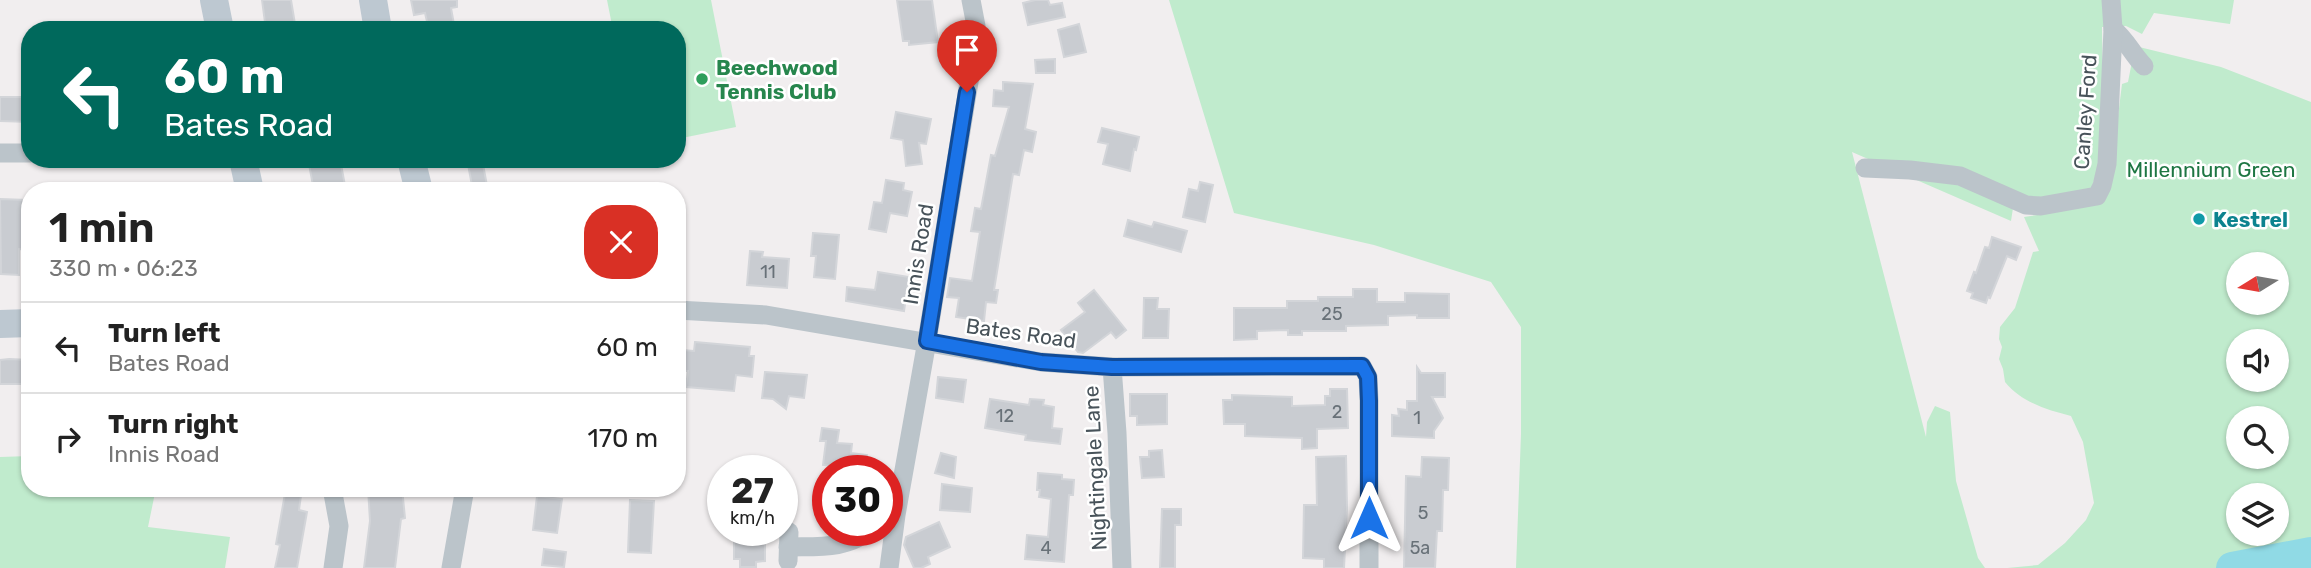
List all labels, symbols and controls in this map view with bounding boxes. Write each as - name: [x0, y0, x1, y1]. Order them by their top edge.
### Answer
- pin: [937, 20, 997, 92]
- icon: arrive: [948, 31, 986, 69]
- text: 60 m: [164, 47, 285, 105]
- icon: left: [49, 49, 140, 140]
- street label: Canley Ford: [2069, 54, 2101, 170]
- place label: Beechwood Tennis Club: [716, 55, 838, 104]
- marker: Beechwood Tennis Club: [694, 71, 710, 87]
- text: Bates Road: [164, 106, 333, 144]
- park label: Millennium Green: [2126, 157, 2296, 182]
- street label: Innis Road: [898, 202, 938, 306]
- text: 1 min: [49, 203, 155, 253]
- button: close: [584, 205, 658, 279]
- place label: Kestrel: [2213, 207, 2288, 232]
- marker: Kestrel: [2191, 211, 2207, 227]
- north arrow: [2226, 252, 2289, 315]
- map controls: [2226, 252, 2289, 546]
- text: 330 m · 06:23: [49, 254, 198, 282]
- house number: 11: [760, 261, 776, 283]
- house number: 25: [1321, 303, 1343, 325]
- street label: Bates Road: [964, 313, 1078, 353]
- text: Turn left: [108, 318, 220, 349]
- icon: left: [49, 329, 87, 367]
- button: sound: [2226, 329, 2289, 392]
- text: 60 m: [596, 332, 658, 363]
- text: Bates Road: [108, 349, 230, 377]
- street label: Nightingale Lane: [1078, 385, 1112, 551]
- house number: 2: [1332, 401, 1342, 423]
- house number: 12: [996, 405, 1014, 427]
- button: search: [2226, 406, 2289, 469]
- house number: 1: [1413, 407, 1421, 429]
- text: Turn right: [108, 409, 238, 440]
- icon: right: [49, 420, 87, 458]
- text: 170 m: [588, 423, 658, 454]
- text: Innis Road: [108, 440, 220, 468]
- speed limit sign: 30: [812, 455, 903, 546]
- text: 27: [731, 470, 774, 512]
- position arrow: [1332, 481, 1406, 555]
- button: layers: [2226, 483, 2289, 546]
- house number: 5: [1418, 502, 1428, 524]
- text: km/h: [730, 507, 775, 529]
- house number: 4: [1040, 537, 1052, 559]
- house number: 5a: [1410, 537, 1430, 559]

